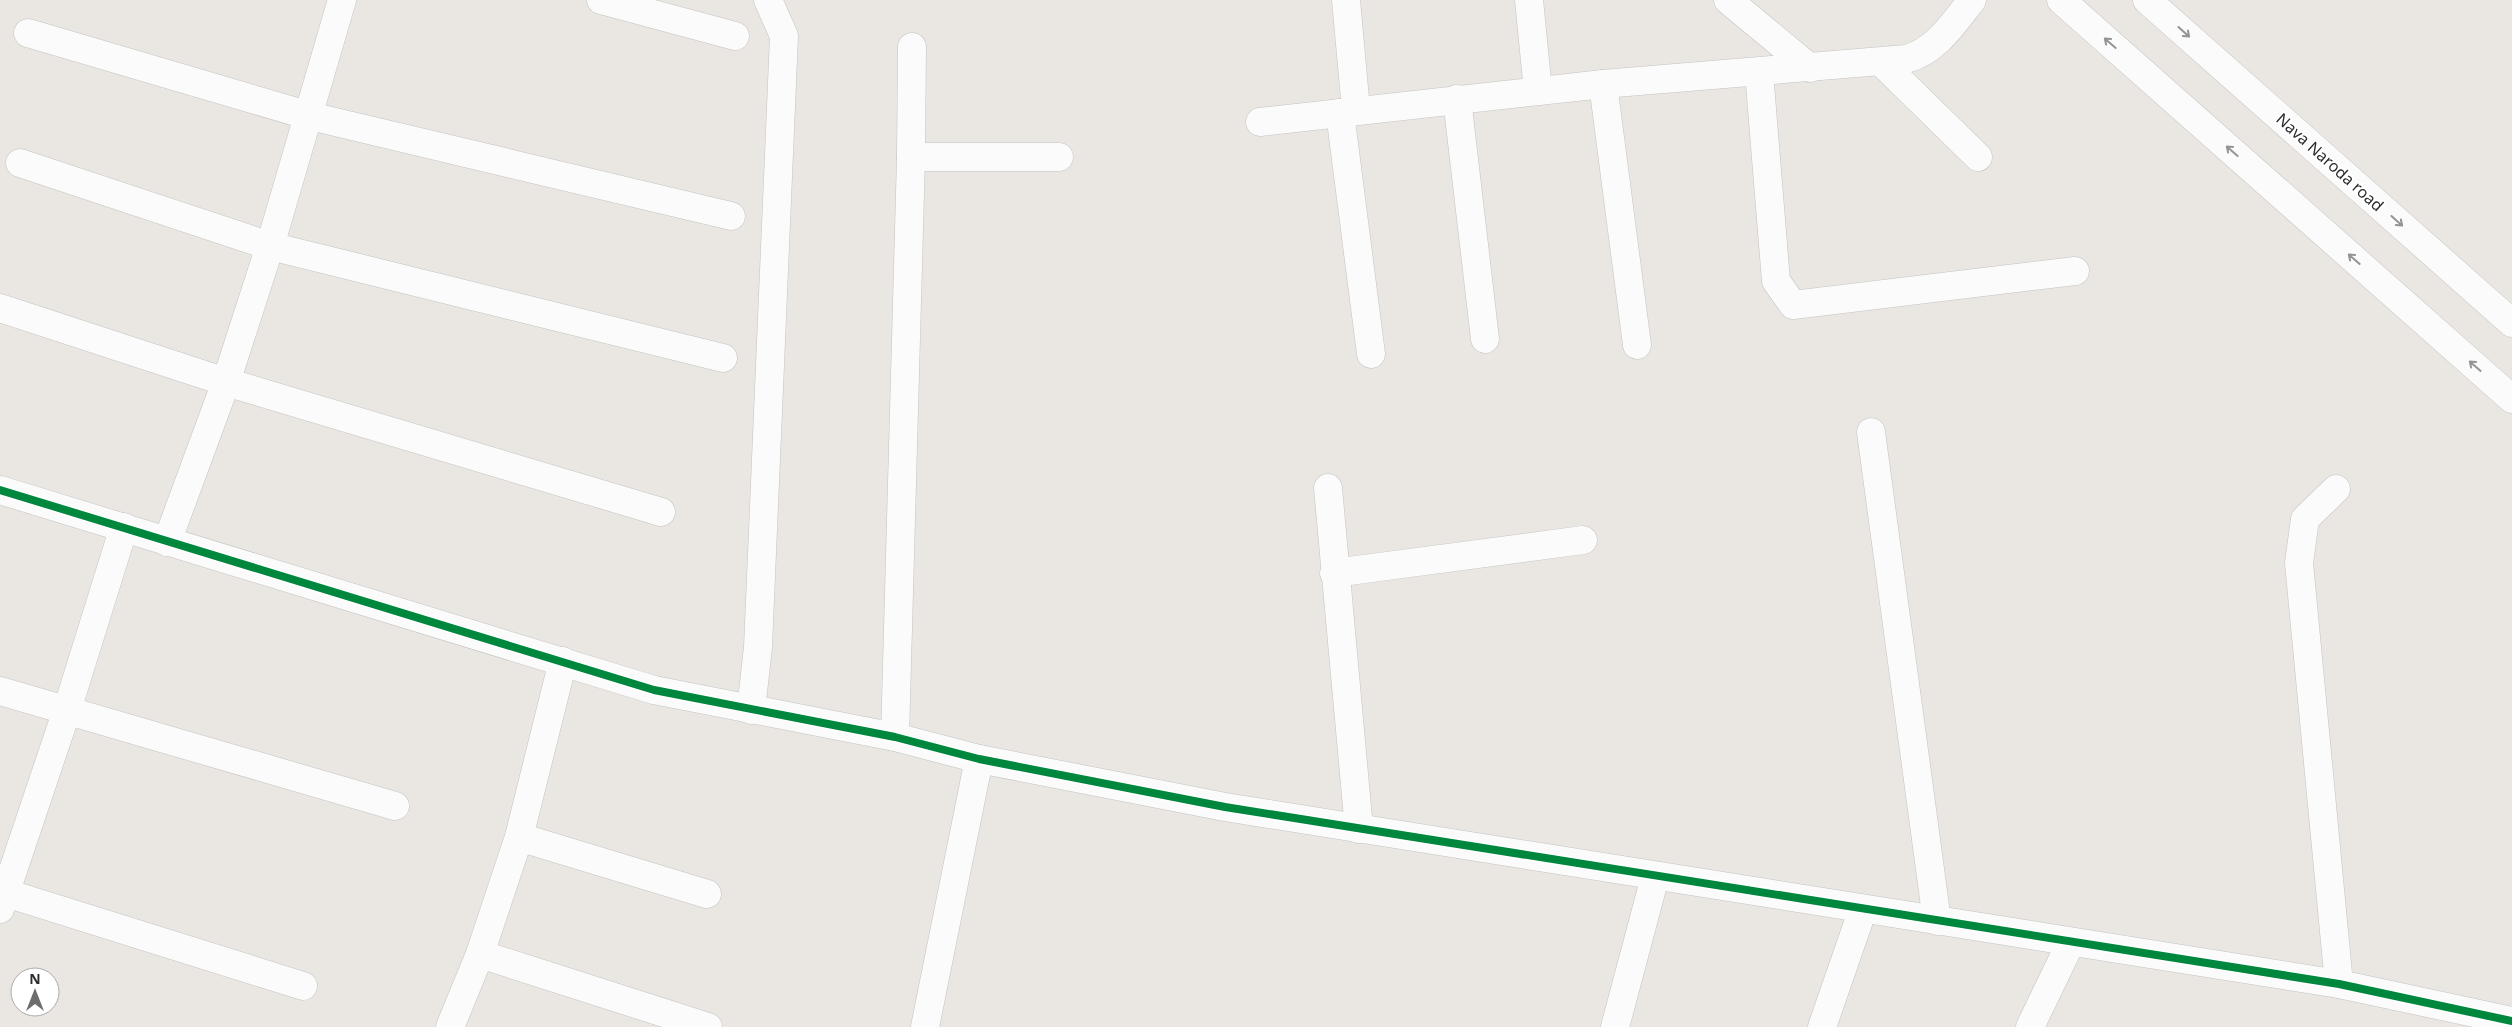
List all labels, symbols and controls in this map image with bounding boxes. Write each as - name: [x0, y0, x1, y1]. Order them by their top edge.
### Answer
- one-way arrow: [2177, 27, 2190, 38]
- one-way arrow: [2104, 38, 2117, 49]
- street label: Nava Naroda road: [2272, 108, 2388, 216]
- one-way arrow: [2226, 146, 2239, 157]
- one-way arrow: [2390, 216, 2403, 227]
- one-way arrow: [2347, 253, 2360, 264]
- one-way arrow: [2469, 361, 2482, 372]
- north arrow: [10, 967, 60, 1017]
- text: N: [29, 969, 41, 988]

